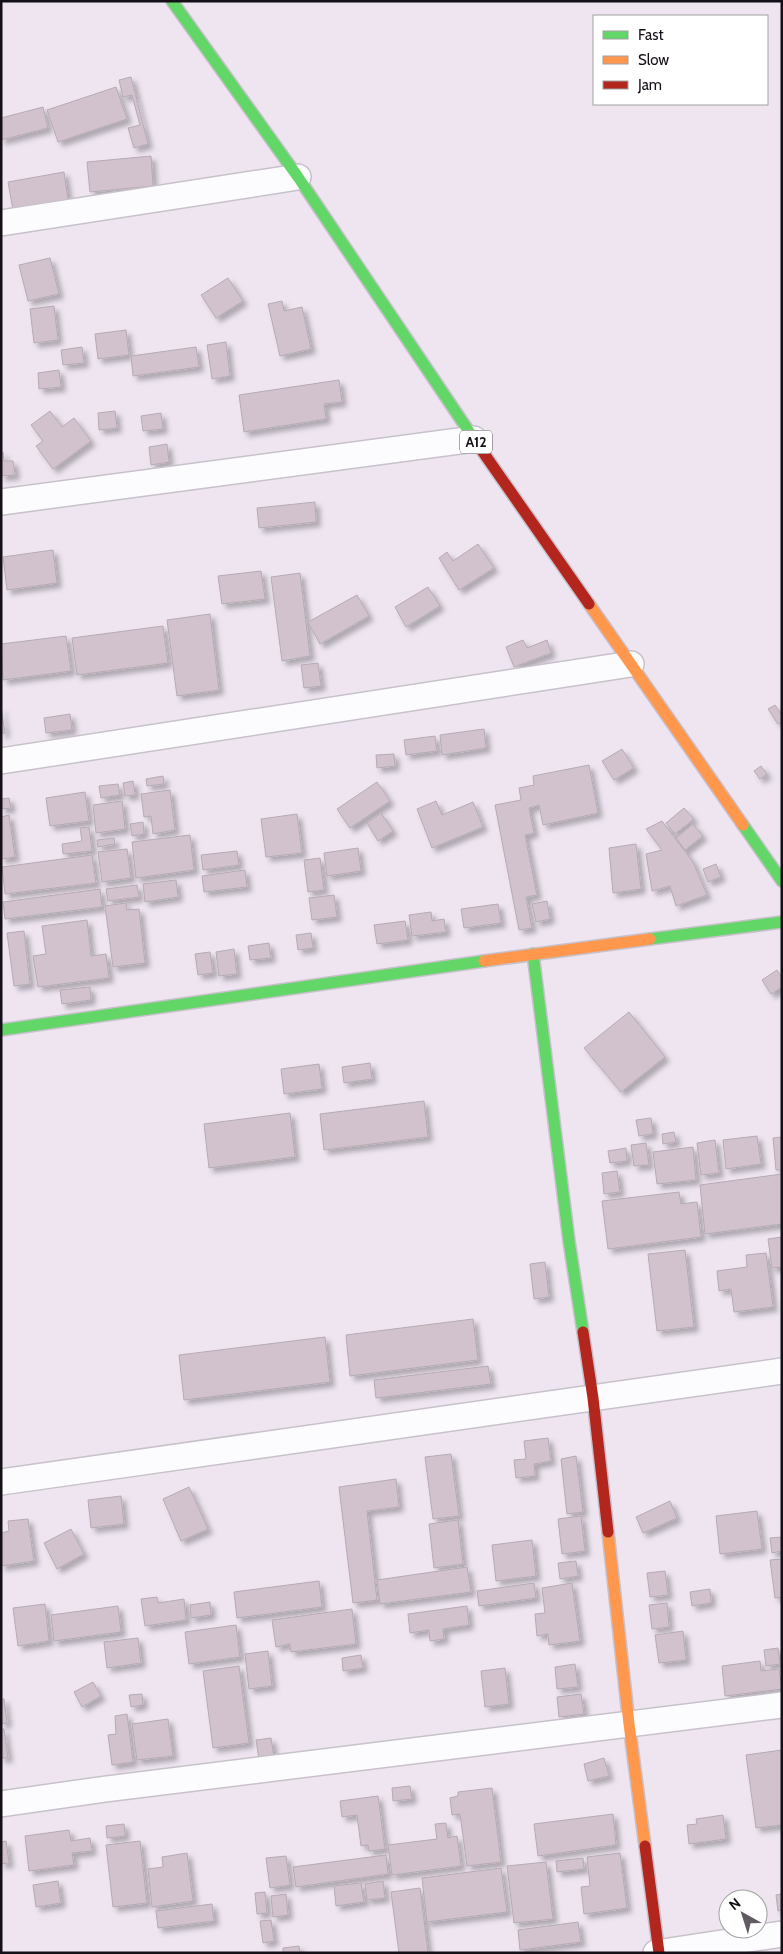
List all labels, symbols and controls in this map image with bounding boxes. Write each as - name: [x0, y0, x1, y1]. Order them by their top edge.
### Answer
- legend: [593, 15, 768, 105]
- text: Fast: [638, 26, 663, 44]
- text: Slow: [638, 51, 669, 69]
- text: Jam: [637, 76, 662, 94]
- road number: A12: [460, 431, 492, 454]
- north arrow: [718, 1889, 768, 1939]
- text: N: [725, 1894, 744, 1914]

